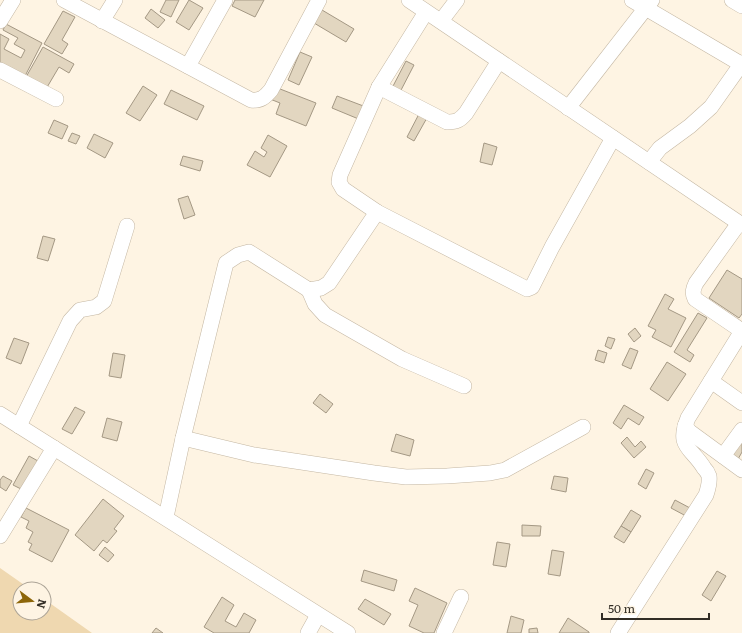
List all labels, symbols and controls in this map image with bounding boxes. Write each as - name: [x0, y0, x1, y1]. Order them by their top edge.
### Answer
- north arrow: [12, 581, 52, 621]
- scale bar: [602, 595, 709, 621]
- text: N: [34, 597, 52, 611]
- text: 50 m: [608, 599, 635, 617]

